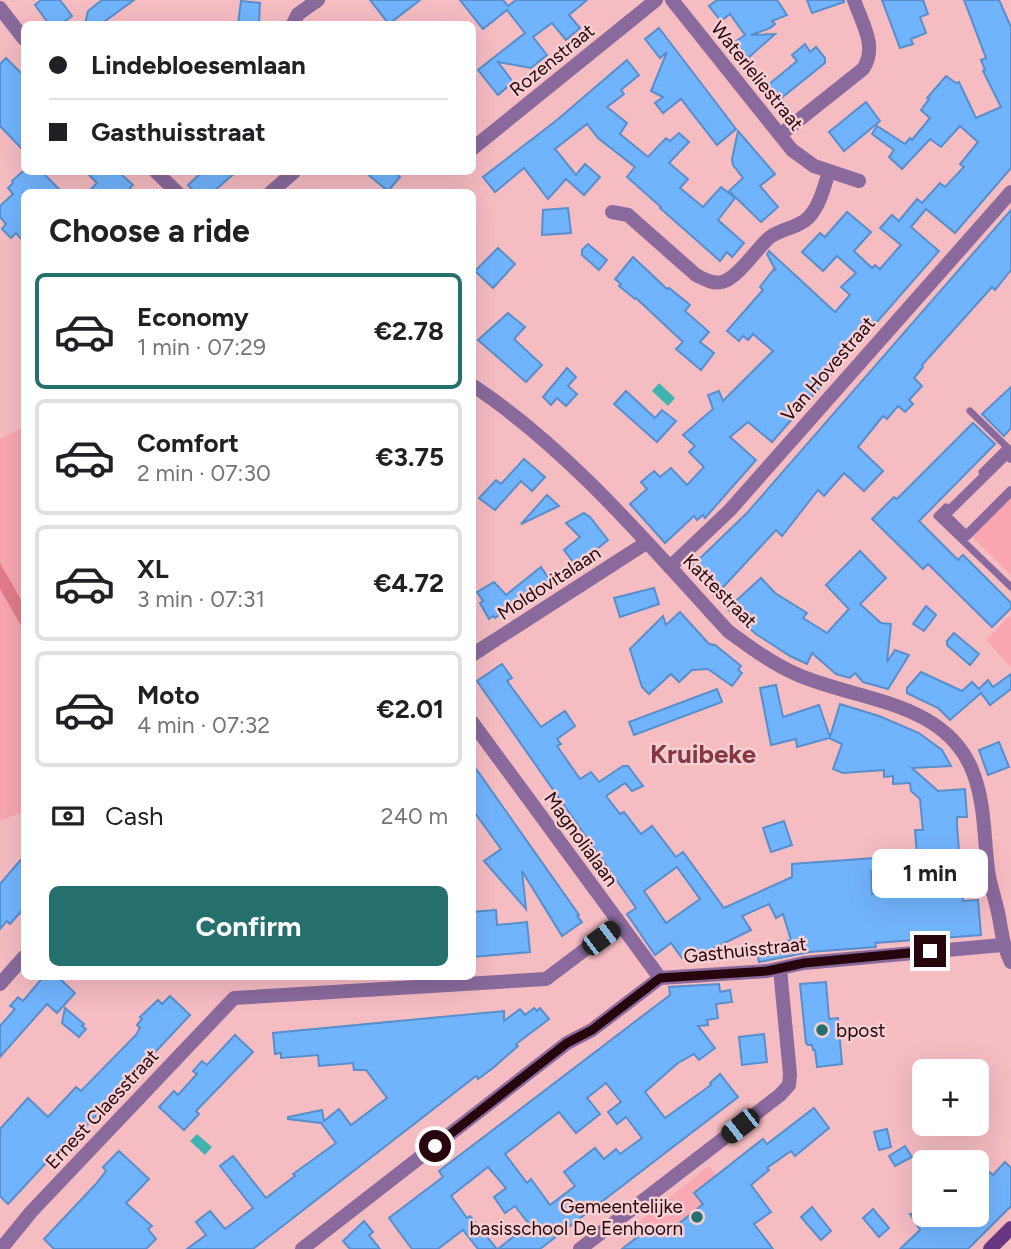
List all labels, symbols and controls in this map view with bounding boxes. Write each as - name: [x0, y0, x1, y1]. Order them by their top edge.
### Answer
- street label: Waterleliestraat: [706, 17, 808, 135]
- street label: Rozenstraat: [505, 19, 599, 101]
- text: Lindebloesemlaan: [91, 49, 306, 81]
- text: Gasthuisstraat: [91, 116, 266, 148]
- text: Choose a ride: [49, 212, 250, 250]
- icon: car: [53, 300, 116, 363]
- text: Economy: [137, 301, 249, 333]
- street label: Van Hovestraat: [776, 312, 880, 426]
- text: €2.78: [374, 315, 444, 347]
- text: 1 min · 07:29: [137, 333, 266, 361]
- icon: car: [53, 426, 116, 489]
- text: Comfort: [137, 427, 239, 459]
- text: €3.75: [375, 441, 444, 473]
- text: 2 min · 07:30: [137, 459, 271, 487]
- street label: Moldovitalaan: [493, 541, 605, 625]
- street label: Kattestraat: [678, 549, 762, 633]
- icon: car: [53, 552, 116, 615]
- text: XL: [137, 553, 169, 585]
- text: €4.72: [374, 567, 444, 599]
- text: 3 min · 07:31: [137, 585, 265, 613]
- icon: car: [53, 678, 116, 741]
- text: Moto: [137, 679, 200, 711]
- text: €2.01: [377, 693, 444, 725]
- text: 4 min · 07:32: [137, 711, 270, 739]
- district label: Kruibeke: [650, 738, 756, 770]
- street label: Magnolialaan: [539, 787, 623, 891]
- icon: cash: [49, 797, 87, 835]
- text: Cash: [105, 800, 164, 832]
- text: 240 m: [381, 802, 448, 830]
- callout: 1 min: [872, 850, 988, 898]
- text: 1 min: [903, 859, 957, 887]
- button: Confirm: [49, 886, 448, 966]
- car: [578, 917, 625, 959]
- street label: Gasthuisstraat: [682, 932, 808, 968]
- route end: [914, 935, 946, 967]
- place label: bpost: [836, 1019, 885, 1042]
- marker: bpost: [814, 1022, 830, 1038]
- street label: Ernest Claesstraat: [41, 1044, 163, 1174]
- map controls: [912, 1059, 989, 1227]
- button: +: [912, 1059, 989, 1136]
- car: [717, 1105, 764, 1147]
- route start: [419, 1130, 451, 1162]
- button: −: [912, 1150, 989, 1227]
- place label: Gemeentelijke basisschool De Eenhoorn: [469, 1195, 683, 1240]
- marker: Gemeentelijke basisschool De Eenhoorn: [689, 1209, 705, 1225]

